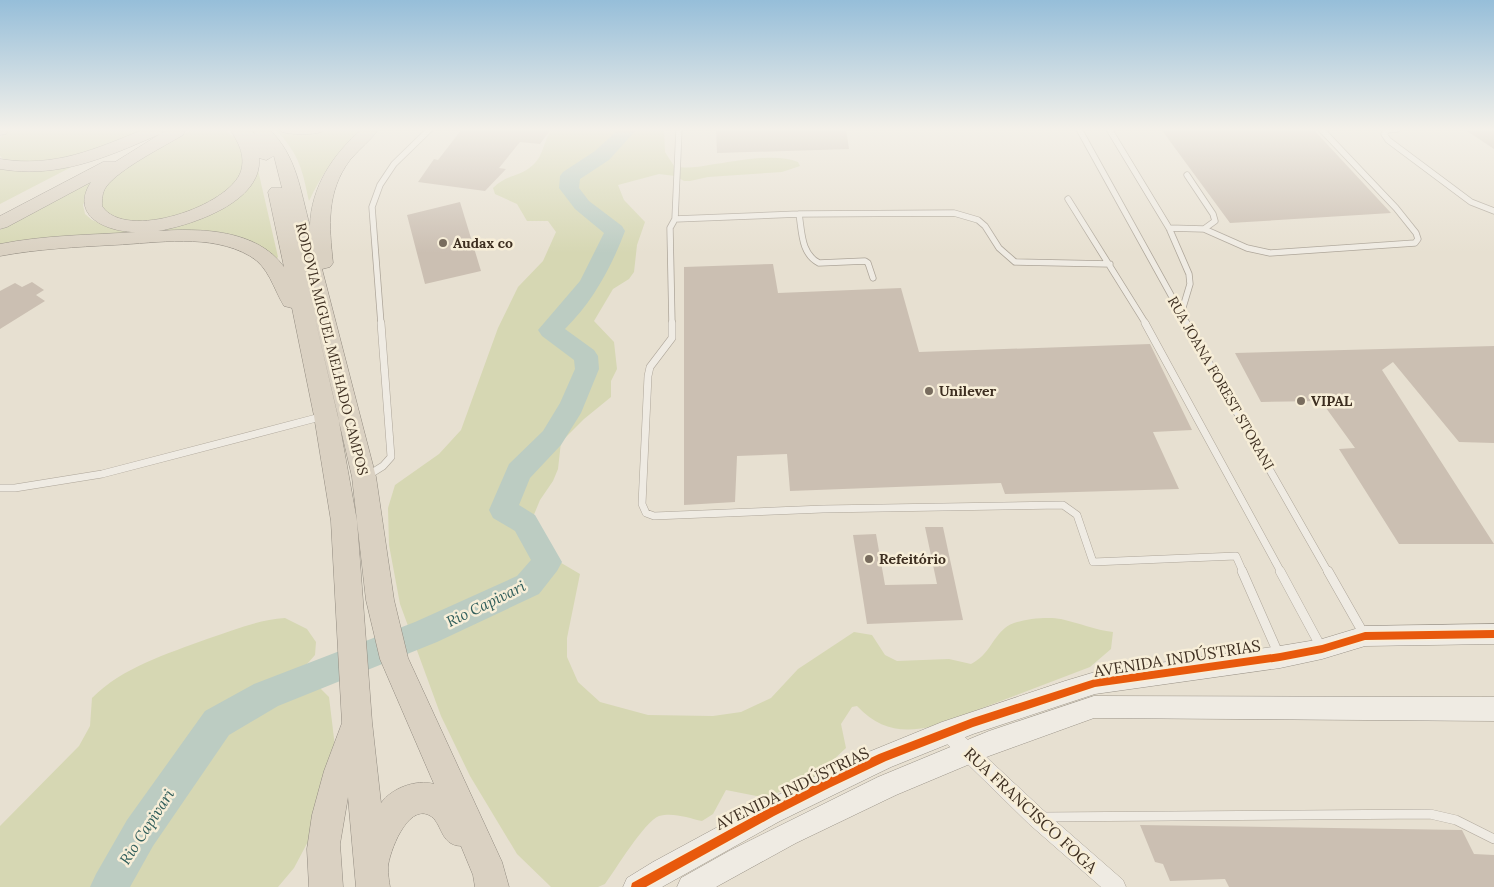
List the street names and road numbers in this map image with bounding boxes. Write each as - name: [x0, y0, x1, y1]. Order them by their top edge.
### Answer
- street label: RODOVIA MIGUEL MELHADO CAMPOS: [292, 221, 372, 477]
- street label: RUA JOANA FOREST STORANI: [1164, 293, 1278, 473]
- street label: AVENIDA INDÚSTRIAS: [1091, 635, 1262, 681]
- street label: AVENIDA INDÚSTRIAS: [711, 742, 872, 834]
- street label: RUA FRANCISCO FOGA: [960, 743, 1102, 878]

